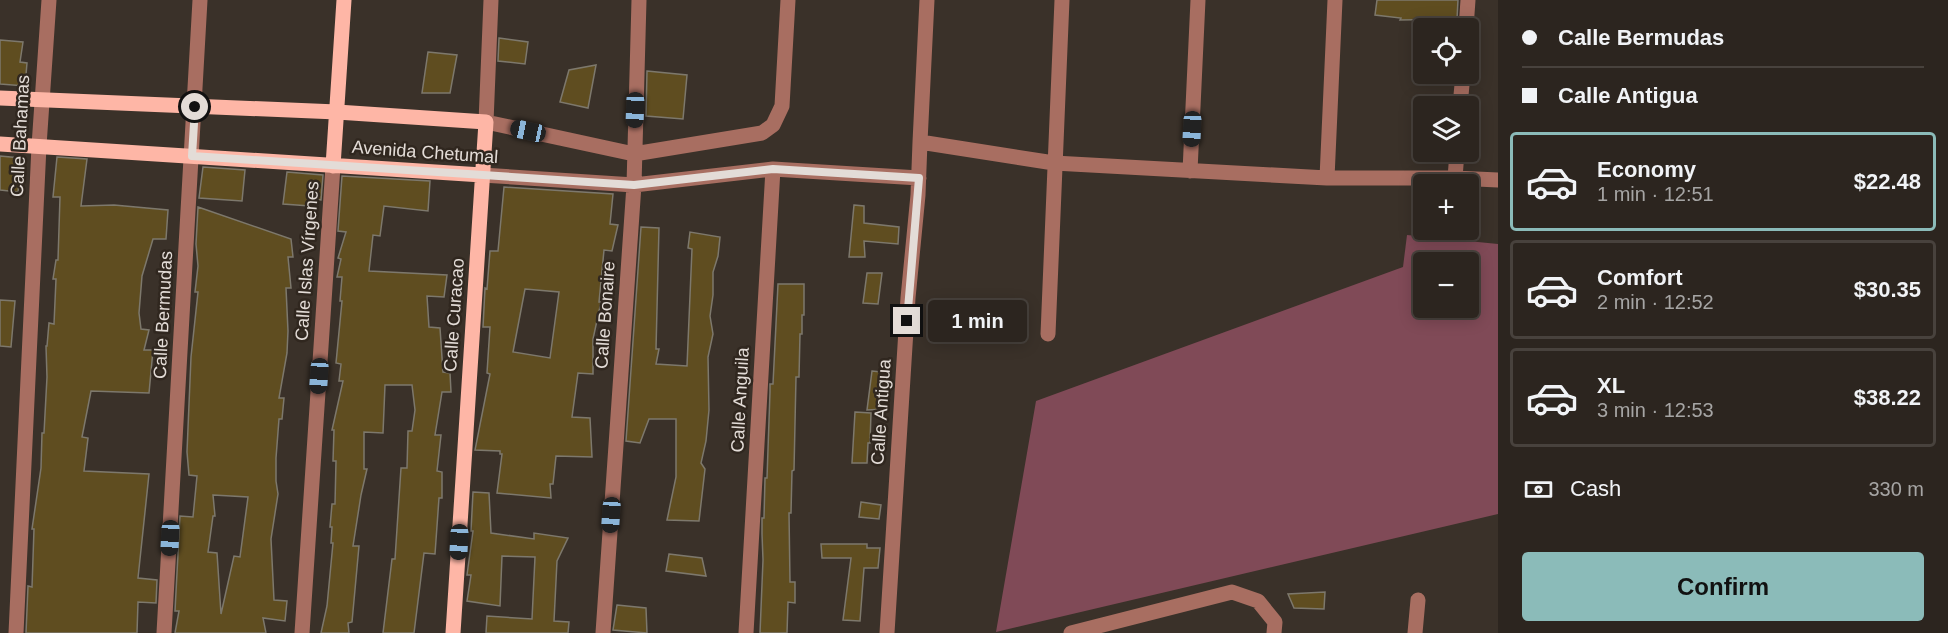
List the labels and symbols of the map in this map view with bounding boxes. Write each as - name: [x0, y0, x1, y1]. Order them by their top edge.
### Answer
- street label: Calle Bahamas: [7, 75, 33, 197]
- car: [625, 92, 645, 128]
- route start: [181, 93, 208, 120]
- car: [1182, 111, 1202, 147]
- car: [509, 118, 547, 144]
- street label: Avenida Chetumal: [351, 137, 499, 167]
- street label: Calle Islas Vírgenes: [291, 180, 323, 342]
- street label: Calle Bermudas: [150, 251, 176, 379]
- street label: Calle Curacao: [440, 257, 468, 373]
- street label: Calle Bonaire: [591, 260, 619, 370]
- callout: 1 min: [928, 300, 1027, 342]
- route end: [893, 307, 920, 334]
- street label: Calle Anguila: [727, 346, 753, 453]
- car: [309, 357, 329, 395]
- street label: Calle Antigua: [867, 357, 895, 466]
- car: [601, 496, 621, 534]
- car: [160, 520, 180, 556]
- car: [449, 524, 469, 560]

